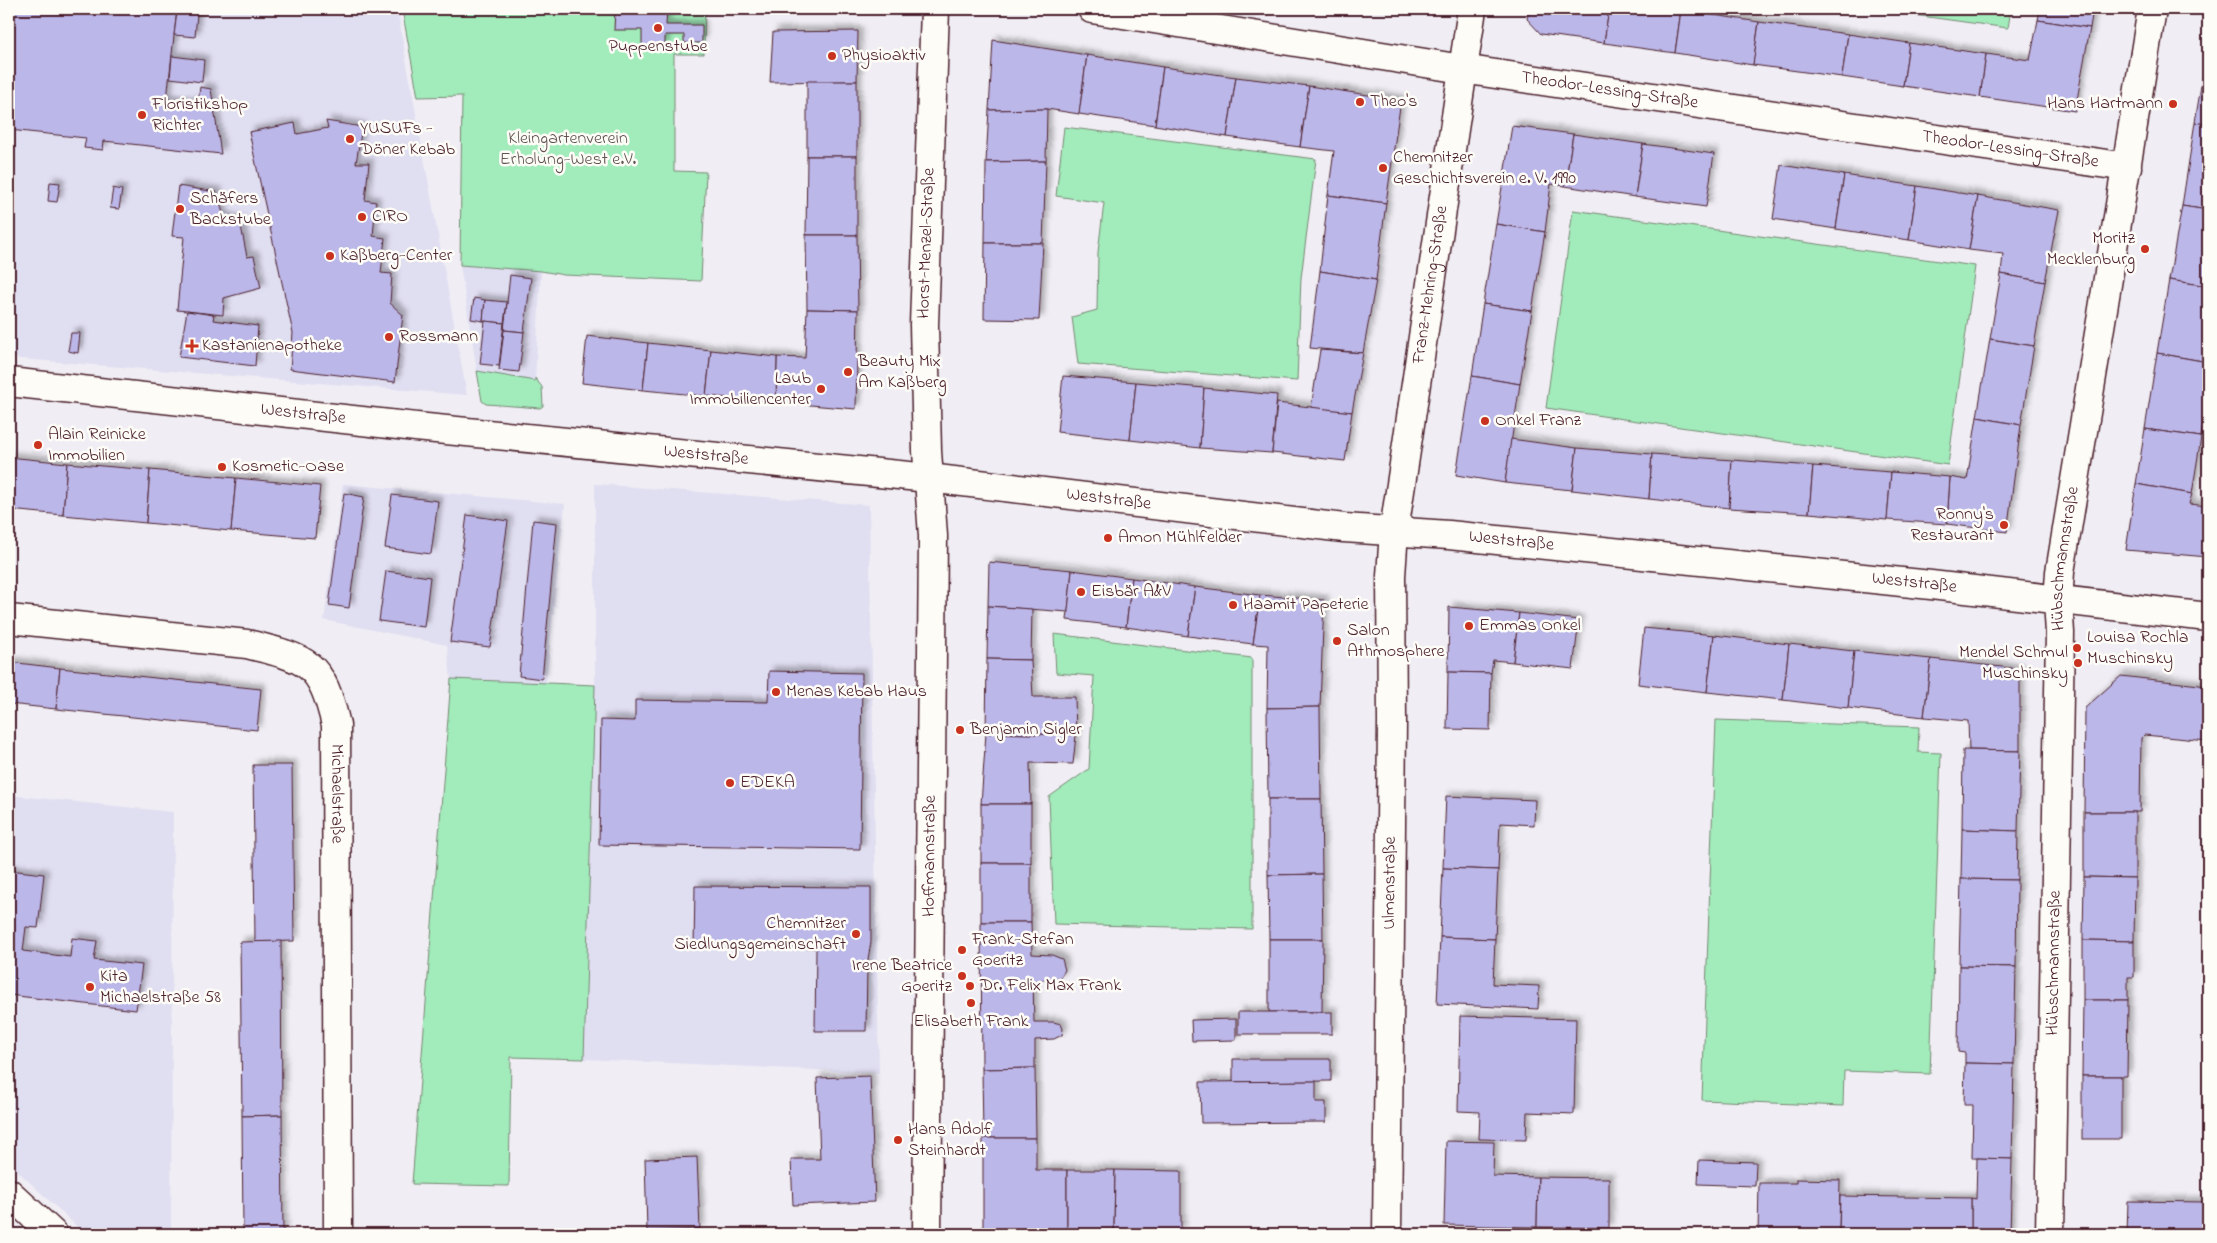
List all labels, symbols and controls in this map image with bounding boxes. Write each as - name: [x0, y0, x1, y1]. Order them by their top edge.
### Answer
- marker: Puppenstube: [652, 22, 664, 34]
- place label: Puppenstube: [608, 34, 708, 60]
- place label: Physioaktiv: [842, 43, 926, 69]
- marker: Physioaktiv: [826, 50, 838, 62]
- street label: Theodor-Lessing-Straße: [1519, 65, 1701, 117]
- place label: Theo's: [1370, 89, 1417, 115]
- place label: Hans Hartmann: [2047, 91, 2163, 117]
- place label: Floristikshop Richter: [151, 92, 248, 139]
- marker: Theo's: [1354, 96, 1366, 108]
- marker: Hans Hartmann: [2167, 98, 2179, 110]
- marker: Floristikshop Richter: [136, 109, 148, 121]
- place label: YUSUFs - Döner Kebab: [359, 116, 456, 163]
- street label: Theodor-Lessing-Straße: [1920, 124, 2101, 176]
- park label: Kleingartenverein Erholung-West e.V.: [500, 126, 637, 174]
- marker: YUSUFs - Döner Kebab: [344, 133, 356, 145]
- place label: Chemnitzer Geschichtsverein e. V. 1990: [1393, 145, 1576, 192]
- marker: Chemnitzer Geschichtsverein e. V. 1990: [1377, 162, 1389, 174]
- street label: Horst-Menzel-Straße: [911, 166, 942, 319]
- place label: Schäfers Backstube: [189, 186, 272, 233]
- marker: Schäfers Backstube: [174, 203, 186, 215]
- street label: Franz-Mehring-Straße: [1406, 203, 1456, 366]
- place label: CIRO: [372, 204, 408, 230]
- marker: CIRO: [356, 211, 368, 223]
- place label: Moritz Mecklenburg: [2047, 226, 2135, 274]
- place label: Kaßberg-Center: [340, 243, 453, 270]
- marker: Moritz Mecklenburg: [2139, 243, 2151, 255]
- marker: Kaßberg-Center: [324, 250, 336, 262]
- place label: Rossmann: [399, 324, 478, 350]
- marker: Rossmann: [383, 331, 395, 343]
- place label: Kastanienapotheke: [202, 333, 343, 359]
- marker: Kastanienapotheke: [186, 340, 198, 352]
- place label: Beauty Mix Am Kaßberg: [857, 349, 947, 397]
- place label: Laub Immobiliencenter: [689, 366, 811, 413]
- marker: Beauty Mix Am Kaßberg: [842, 366, 854, 378]
- marker: Laub Immobiliencenter: [815, 383, 827, 395]
- street label: Weststraße: [259, 397, 348, 432]
- place label: Onkel Franz: [1495, 408, 1582, 434]
- marker: Onkel Franz: [1479, 415, 1491, 427]
- place label: Alain Reinicke Immobilien: [48, 422, 147, 469]
- marker: Alain Reinicke Immobilien: [32, 439, 44, 451]
- street label: Weststraße: [662, 439, 751, 473]
- place label: Kosmetic-Oase: [232, 454, 345, 480]
- marker: Kosmetic-Oase: [216, 461, 228, 473]
- street label: Weststraße: [1065, 482, 1154, 518]
- street label: Hübschmannstraße: [2045, 484, 2087, 632]
- place label: Ronny's Restaurant: [1911, 502, 1994, 549]
- marker: Ronny's Restaurant: [1998, 519, 2010, 531]
- street label: Weststraße: [1468, 524, 1556, 559]
- place label: Amon Mühlfelder: [1118, 525, 1242, 551]
- marker: Amon Mühlfelder: [1102, 532, 1114, 544]
- street label: Weststraße: [1870, 566, 1959, 601]
- place label: Eisbär A&V: [1091, 579, 1171, 605]
- marker: Eisbär A&V: [1075, 586, 1087, 598]
- place label: Haamit Papeterie: [1243, 592, 1370, 618]
- marker: Haamit Papeterie: [1227, 599, 1239, 611]
- place label: Emmas Onkel: [1479, 613, 1581, 639]
- place label: Salon Athmosphere: [1347, 618, 1446, 665]
- marker: Emmas Onkel: [1463, 620, 1475, 632]
- place label: Louisa Rochla Muschinsky: [2087, 625, 2188, 672]
- marker: Salon Athmosphere: [1331, 635, 1343, 647]
- place label: Mendel Schmul Muschinsky: [1959, 640, 2068, 687]
- marker: Louisa Rochla Muschinsky: [2071, 642, 2083, 654]
- marker: Mendel Schmul Muschinsky: [2072, 657, 2084, 669]
- place label: Menas Kebab Haus: [786, 679, 927, 705]
- marker: Menas Kebab Haus: [770, 686, 782, 698]
- place label: Benjamin Sigler: [969, 717, 1082, 744]
- marker: Benjamin Sigler: [954, 724, 966, 736]
- street label: Michaelstraße: [323, 744, 349, 844]
- place label: EDEKA: [740, 770, 795, 796]
- marker: EDEKA: [724, 777, 736, 789]
- street label: Hoffmannstraße: [917, 794, 944, 917]
- street label: Ulmenstraße: [1377, 835, 1404, 930]
- street label: Hübschmannstraße: [2040, 889, 2069, 1036]
- place label: Chemnitzer Siedlungsgemeinschaft: [674, 911, 846, 959]
- place label: Frank-Stefan Goeritz: [971, 927, 1074, 974]
- marker: Chemnitzer Siedlungsgemeinschaft: [850, 928, 862, 940]
- marker: Frank-Stefan Goeritz: [956, 944, 968, 956]
- place label: Irene Beatrice Goeritz: [852, 953, 953, 1000]
- place label: Kita Michaelstraße 58: [100, 964, 221, 1011]
- marker: Irene Beatrice Goeritz: [956, 970, 968, 982]
- place label: Dr. Felix Max Frank: [979, 973, 1121, 999]
- marker: Dr. Felix Max Frank: [964, 980, 976, 992]
- marker: Kita Michaelstraße 58: [84, 981, 96, 993]
- marker: Elisabeth Frank: [965, 997, 977, 1009]
- place label: Elisabeth Frank: [913, 1009, 1029, 1035]
- place label: Hans Adolf Steinhardt: [908, 1117, 993, 1164]
- marker: Hans Adolf Steinhardt: [892, 1134, 904, 1146]

